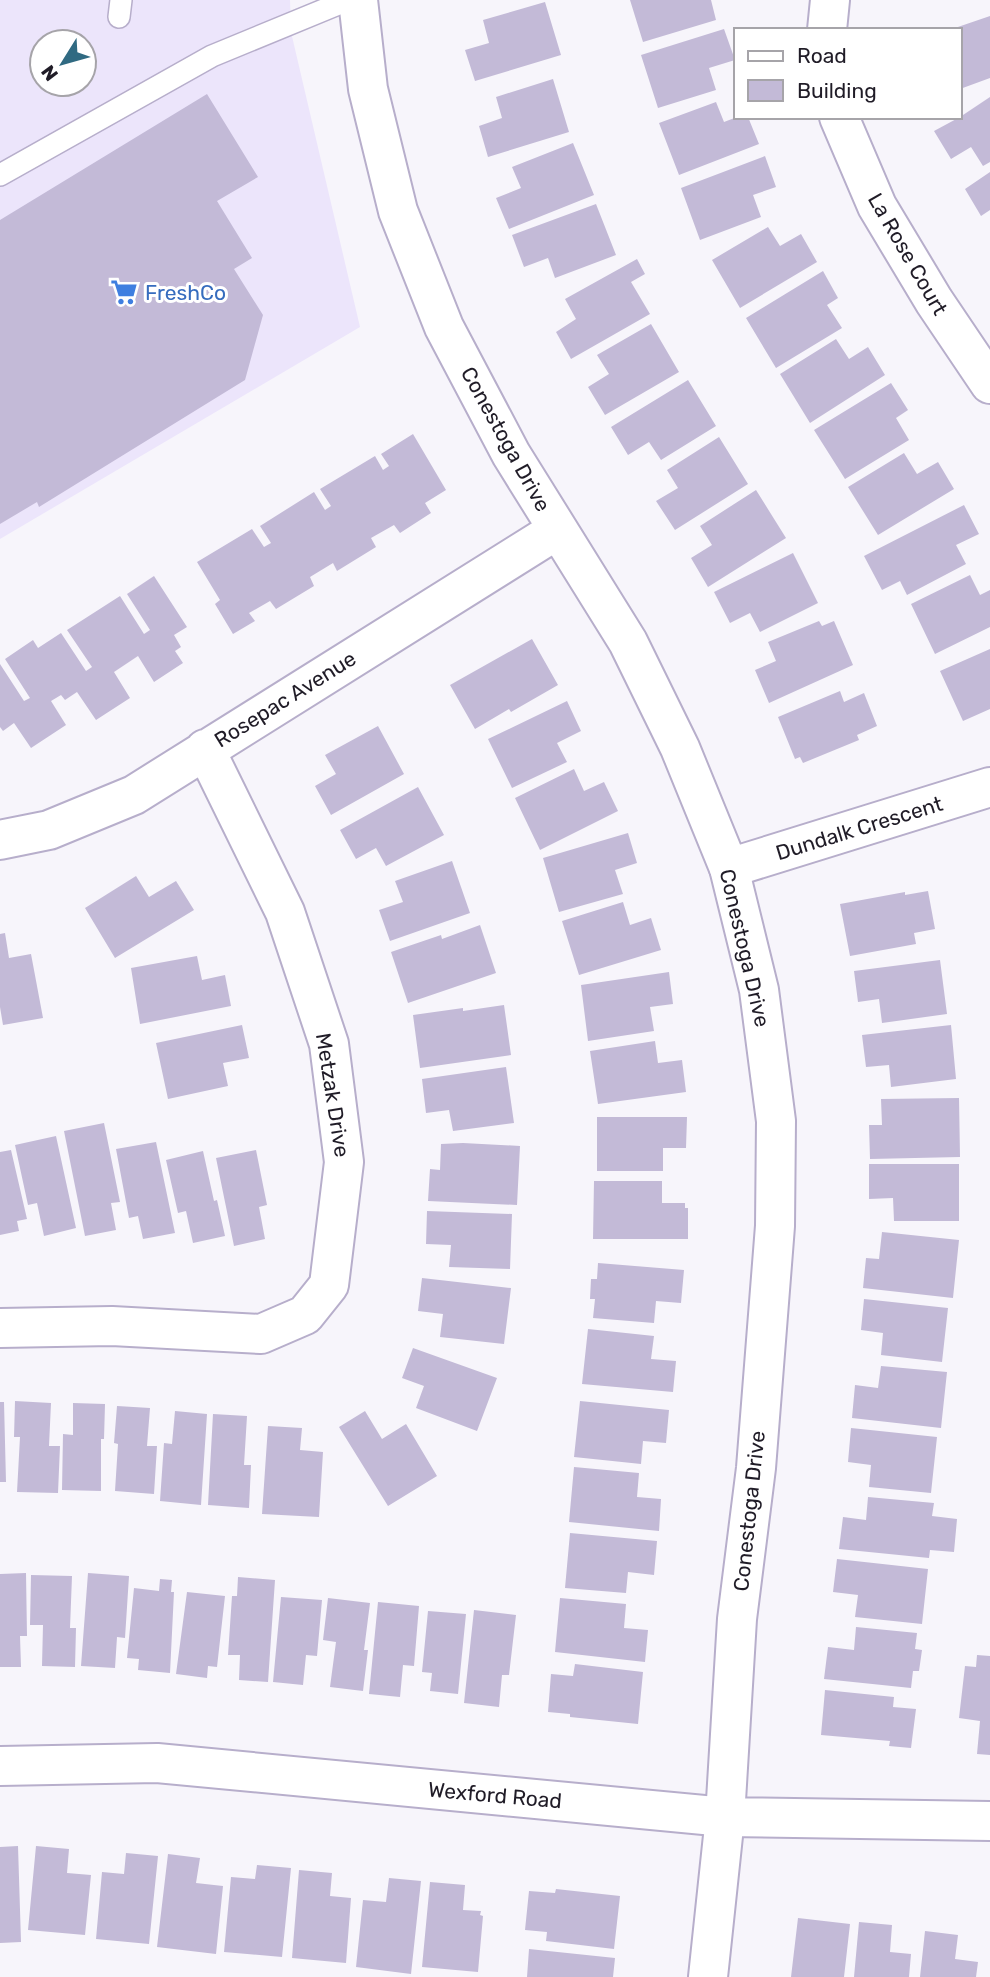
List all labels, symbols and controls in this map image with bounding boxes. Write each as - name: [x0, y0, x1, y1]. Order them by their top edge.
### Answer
- north arrow: [28, 28, 98, 98]
- legend: [734, 28, 962, 119]
- text: Road: [797, 43, 847, 68]
- text: N: [37, 61, 63, 85]
- text: Building: [797, 78, 877, 103]
- street label: La Rose Court: [863, 189, 953, 319]
- supermarket icon: FreshCo: [109, 277, 139, 307]
- place label: FreshCo: [145, 280, 226, 305]
- street label: Conestoga Drive: [456, 362, 556, 516]
- street label: Rosepac Avenue: [210, 645, 360, 753]
- street label: Dundalk Crescent: [773, 791, 945, 865]
- street label: Conestoga Drive: [715, 867, 775, 1029]
- street label: Metzak Drive: [311, 1031, 355, 1159]
- street label: Conestoga Drive: [728, 1429, 770, 1593]
- street label: Wexford Road: [427, 1777, 563, 1813]

